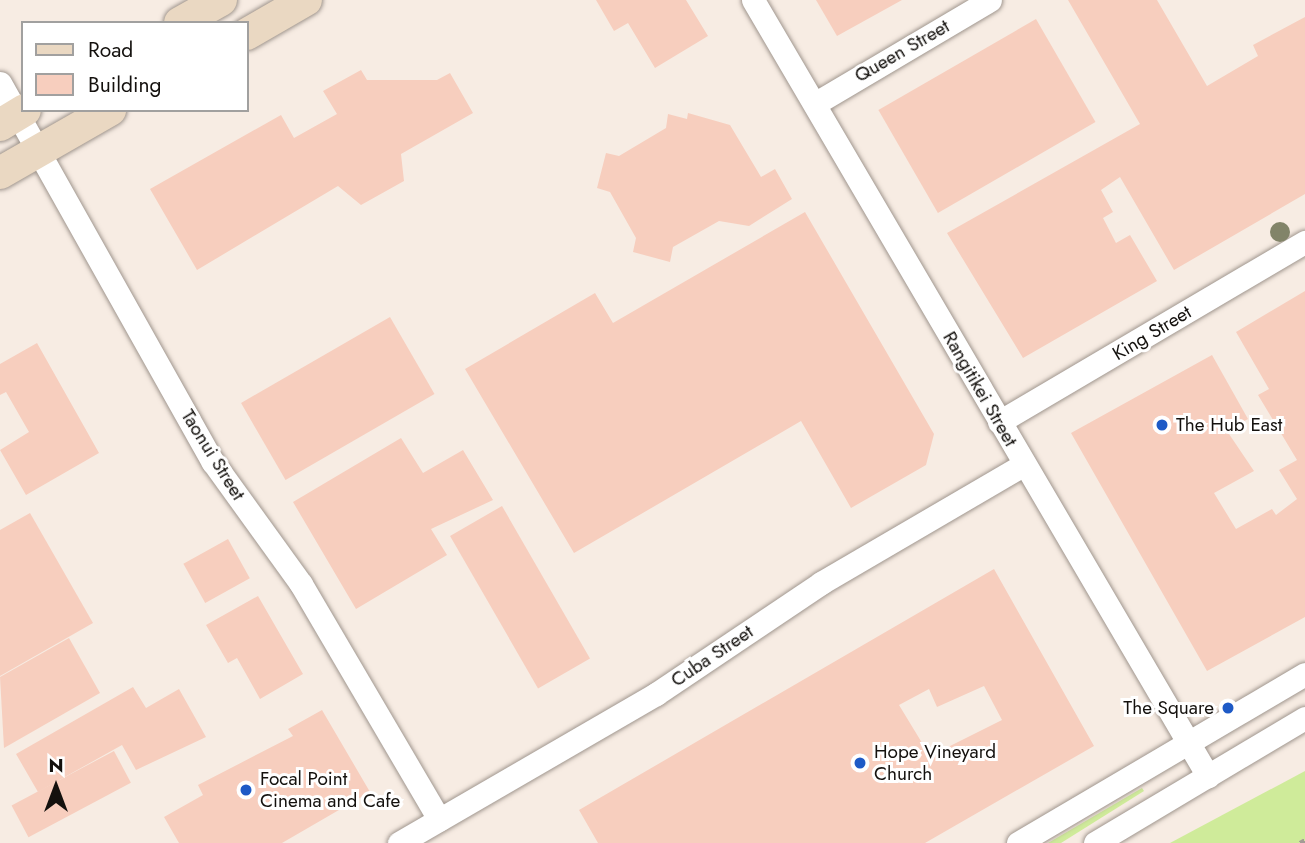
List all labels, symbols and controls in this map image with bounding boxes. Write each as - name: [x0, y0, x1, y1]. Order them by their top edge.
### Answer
- street label: Queen Street: [851, 15, 953, 87]
- legend: [21, 21, 248, 112]
- text: Road: [88, 35, 133, 65]
- text: Building: [88, 70, 161, 100]
- street label: King Street: [1109, 301, 1195, 365]
- street label: Rangitikei Street: [938, 328, 1022, 450]
- street label: Taonui Street: [176, 406, 250, 504]
- place label: The Hub East: [1176, 414, 1282, 436]
- marker: The Hub East: [1154, 417, 1170, 433]
- street label: Cuba Street: [667, 620, 757, 692]
- place label: The Square: [1123, 697, 1214, 719]
- marker: The Square: [1220, 700, 1236, 716]
- place label: Hope Vineyard Church: [874, 741, 996, 785]
- north arrow: [21, 752, 91, 822]
- text: N: [48, 752, 64, 779]
- marker: Hope Vineyard Church: [852, 755, 868, 771]
- place label: Focal Point Cinema and Cafe: [260, 768, 400, 812]
- marker: Focal Point Cinema and Cafe: [238, 782, 254, 798]

